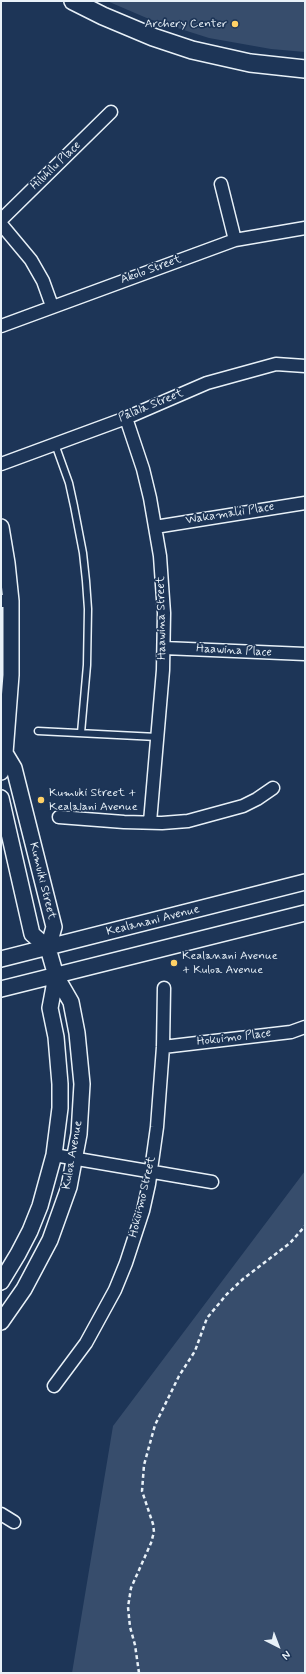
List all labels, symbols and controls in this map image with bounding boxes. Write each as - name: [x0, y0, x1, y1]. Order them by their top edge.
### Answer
- place label: Archery Center: [145, 17, 227, 31]
- marker: Archery Center: [230, 19, 240, 29]
- street label: Hiluhilu Place: [28, 139, 84, 193]
- street label: Akolo Street: [119, 252, 183, 288]
- street label: Palala Street: [116, 386, 186, 426]
- street label: Wakamalii Place: [185, 500, 275, 528]
- street label: Haawina Street: [154, 576, 170, 660]
- street label: Haawina Place: [196, 642, 272, 660]
- place label: Kumuki Street + Kealalani Avenue: [49, 786, 138, 814]
- marker: Kumuki Street + Kealalani Avenue: [36, 795, 46, 805]
- street label: Kumuiki Street: [25, 841, 59, 921]
- street label: Kealanani Avenue: [105, 902, 201, 940]
- place label: Kealanani Avenue + Kuloa Avenue: [182, 949, 278, 977]
- marker: Kealanani Avenue + Kuloa Avenue: [169, 958, 179, 968]
- street label: Hokuimo Place: [196, 1026, 272, 1050]
- street label: Kuloa Avenue: [60, 1119, 86, 1191]
- street label: Hokuimo Street: [127, 1155, 159, 1239]
- north arrow: [258, 1626, 298, 1666]
- text: N: [279, 1647, 293, 1663]

